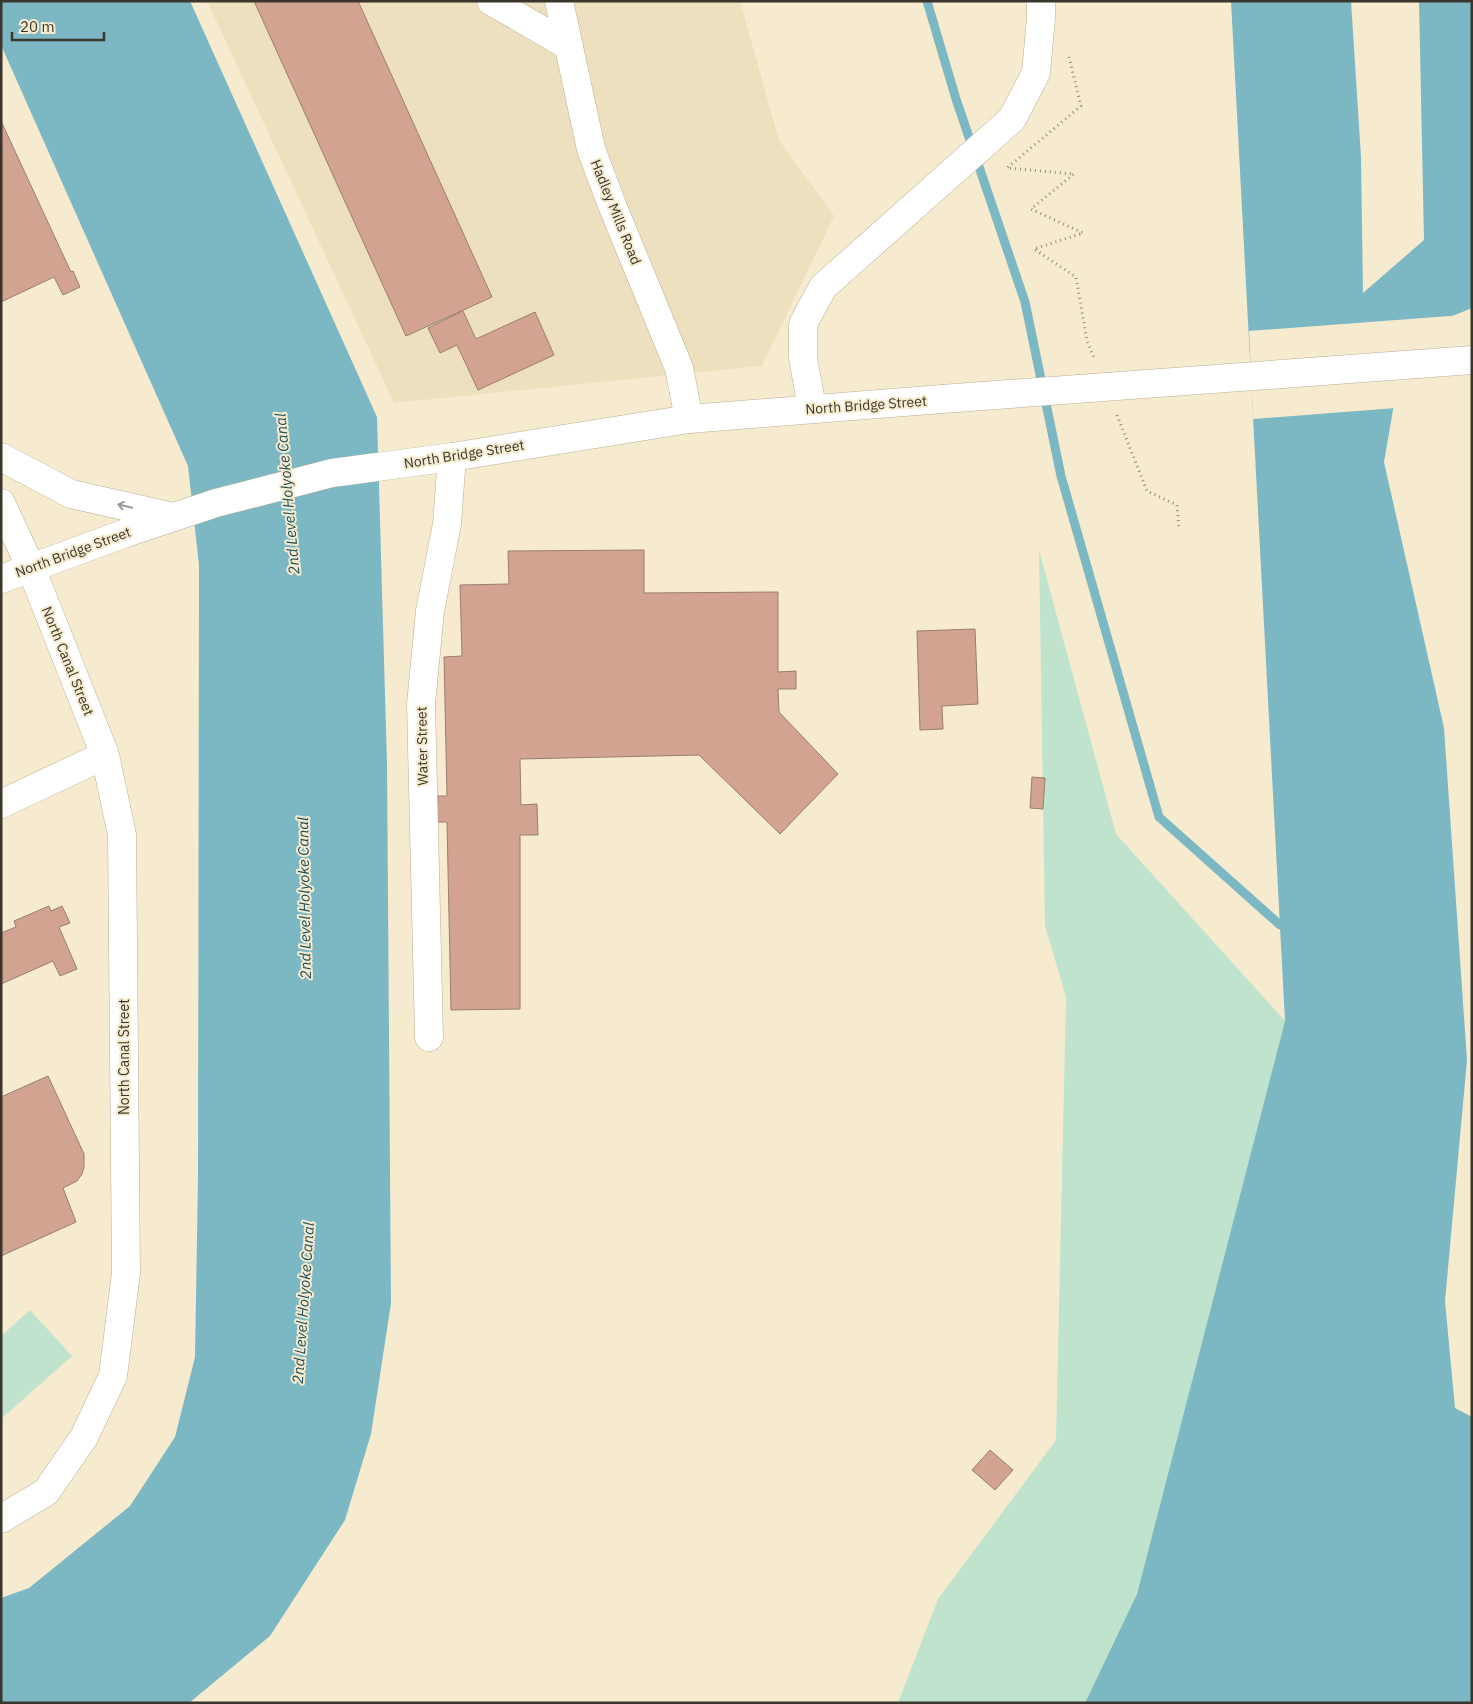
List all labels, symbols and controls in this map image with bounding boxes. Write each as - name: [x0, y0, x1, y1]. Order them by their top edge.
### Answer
- scale bar: [12, 10, 105, 42]
- text: 20 m: [20, 17, 55, 36]
- street label: Hadley Mills Road: [587, 157, 645, 267]
- street label: North Bridge Street: [805, 392, 927, 418]
- water label: 2nd Level Holyoke Canal: [270, 412, 304, 576]
- street label: North Bridge Street: [402, 436, 526, 472]
- one-way arrow: [118, 501, 134, 510]
- street label: North Bridge Street: [13, 523, 133, 581]
- street label: North Canal Street: [38, 604, 98, 718]
- street label: Water Street: [412, 706, 432, 786]
- water label: 2nd Level Holyoke Canal: [293, 817, 315, 979]
- street label: North Canal Street: [115, 999, 133, 1115]
- water label: 2nd Level Holyoke Canal: [288, 1222, 318, 1384]

